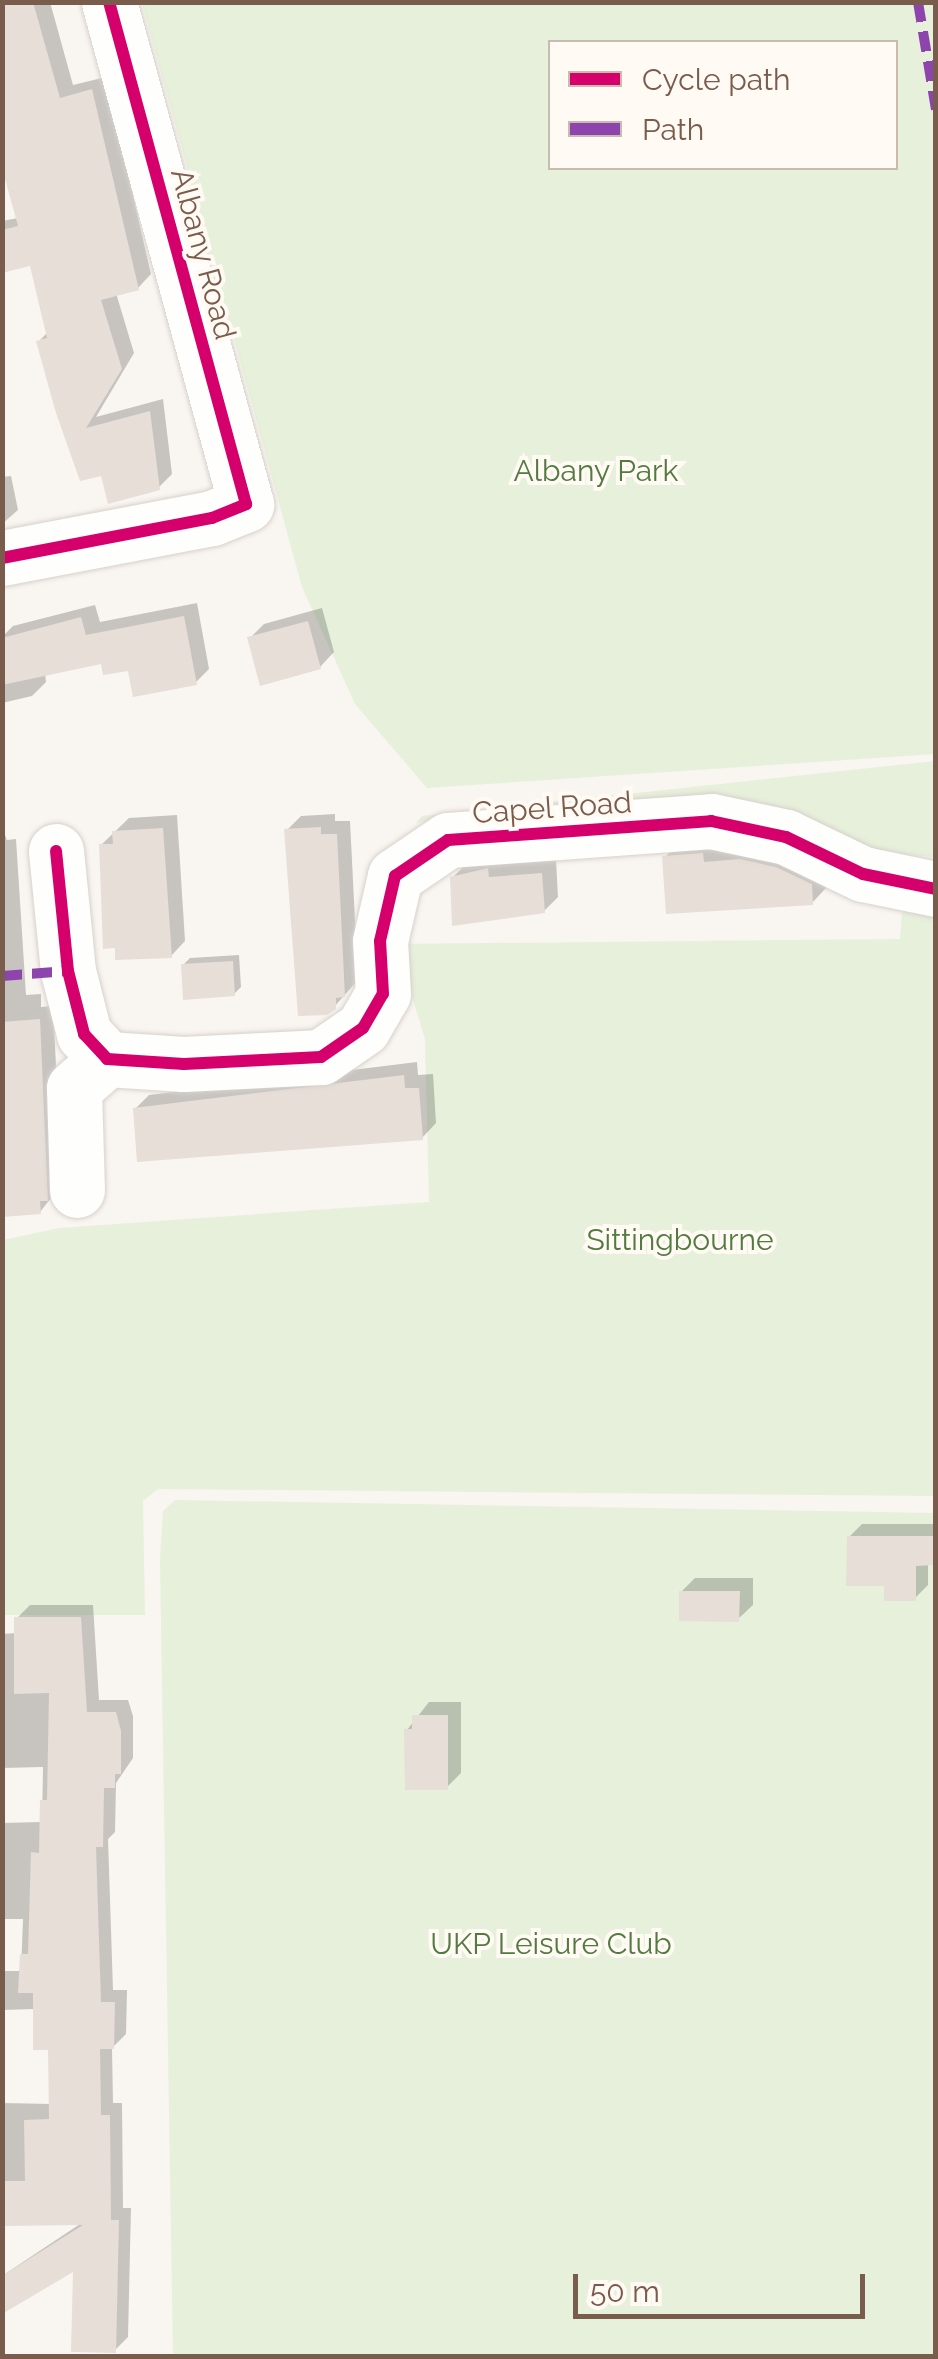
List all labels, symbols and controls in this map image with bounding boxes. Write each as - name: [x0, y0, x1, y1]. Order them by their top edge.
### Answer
- legend: [548, 40, 898, 170]
- text: Cycle path: [642, 62, 790, 97]
- text: Path: [642, 112, 704, 147]
- street label: Albany Road: [163, 164, 243, 344]
- park label: Albany Park: [513, 453, 679, 489]
- street label: Capel Road: [471, 784, 633, 832]
- park label: Sittingbourne: [586, 1222, 774, 1258]
- park label: UKP Leisure Club: [430, 1926, 672, 1962]
- scale bar: [578, 2254, 870, 2316]
- text: 50 m: [590, 2274, 660, 2309]

